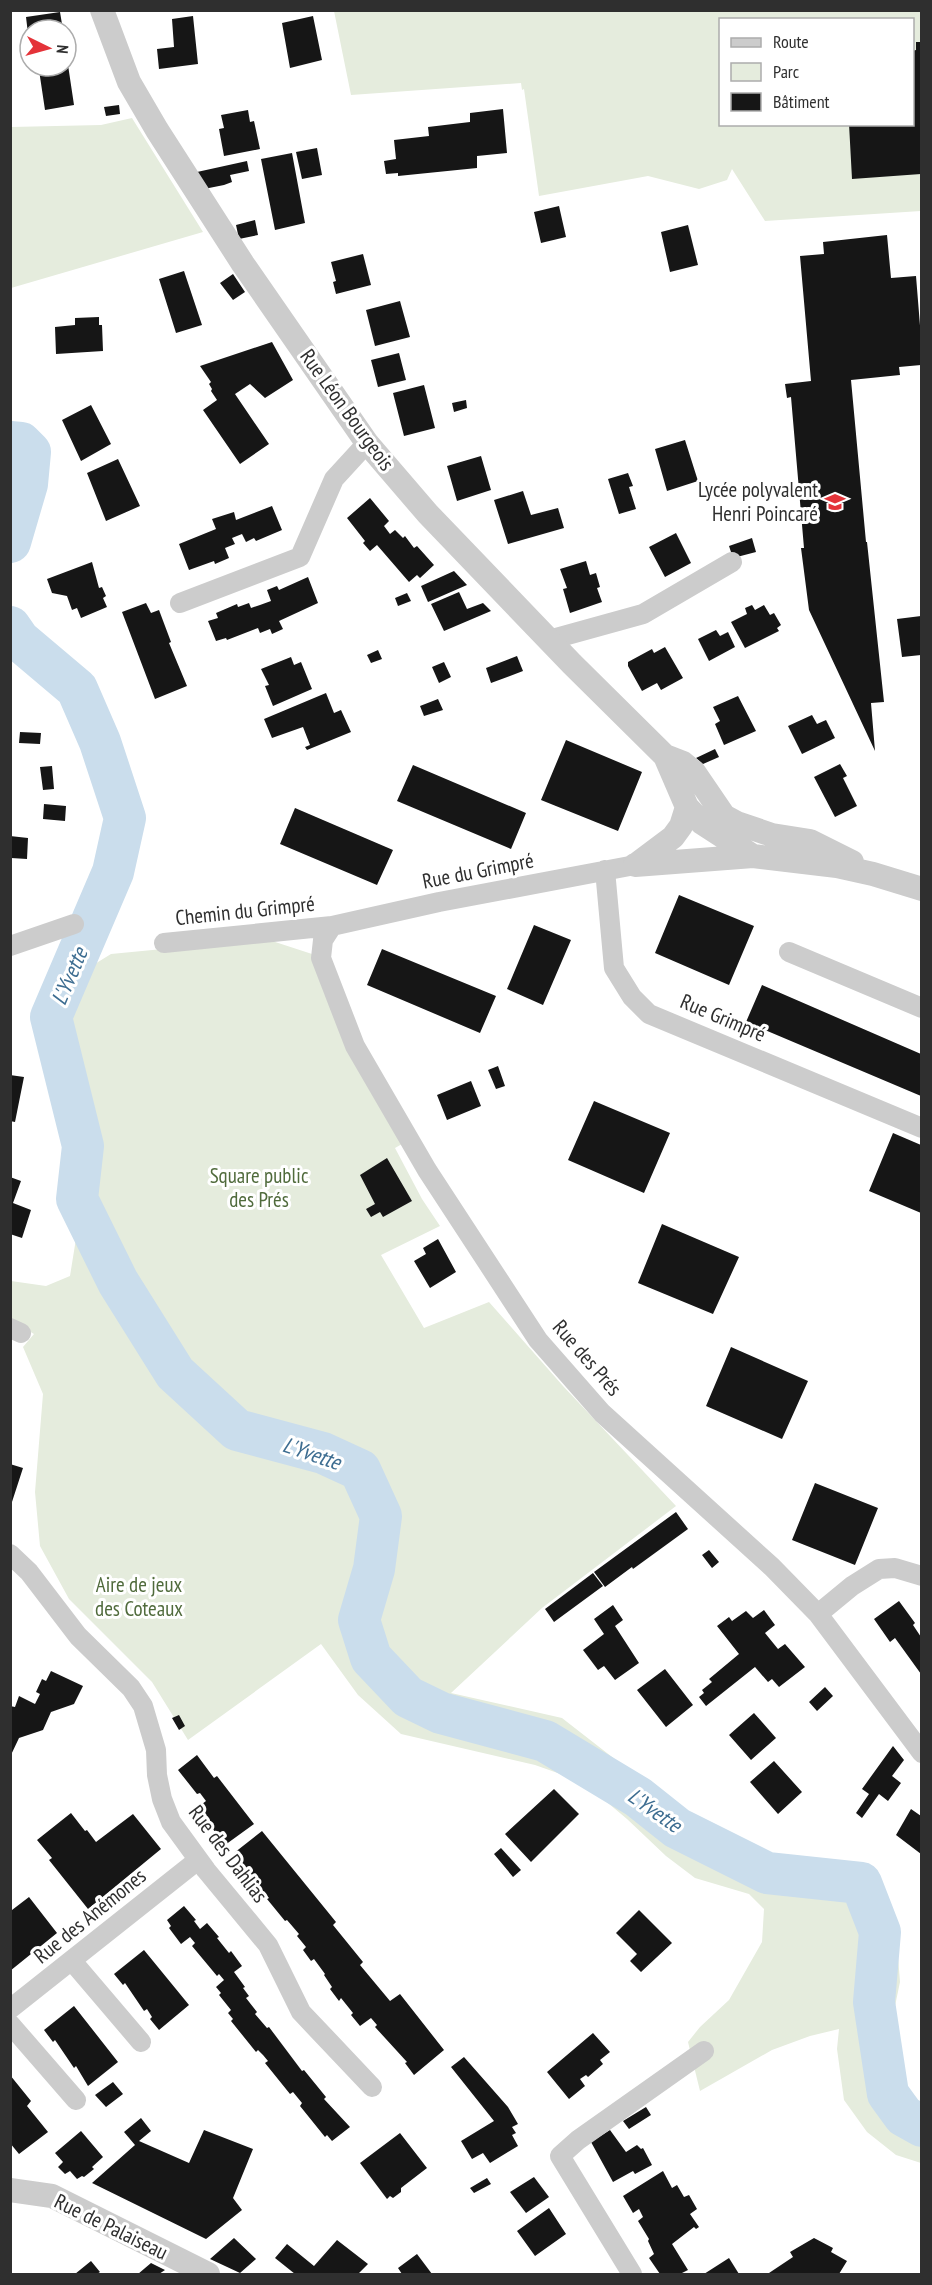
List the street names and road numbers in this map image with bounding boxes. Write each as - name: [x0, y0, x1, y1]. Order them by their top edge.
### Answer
- street label: Rue Léon Bourgeois: [294, 344, 400, 476]
- street label: Rue du Grimpré: [420, 846, 536, 895]
- street label: Chemin du Grimpré: [174, 890, 316, 931]
- street label: Rue Grimpré: [676, 987, 770, 1048]
- street label: Rue des Prés: [547, 1314, 628, 1401]
- street label: Rue des Dahlias: [183, 1800, 274, 1908]
- street label: Rue des Anémones: [28, 1862, 151, 1969]
- street label: Rue de Palaiseau: [50, 2187, 172, 2266]

